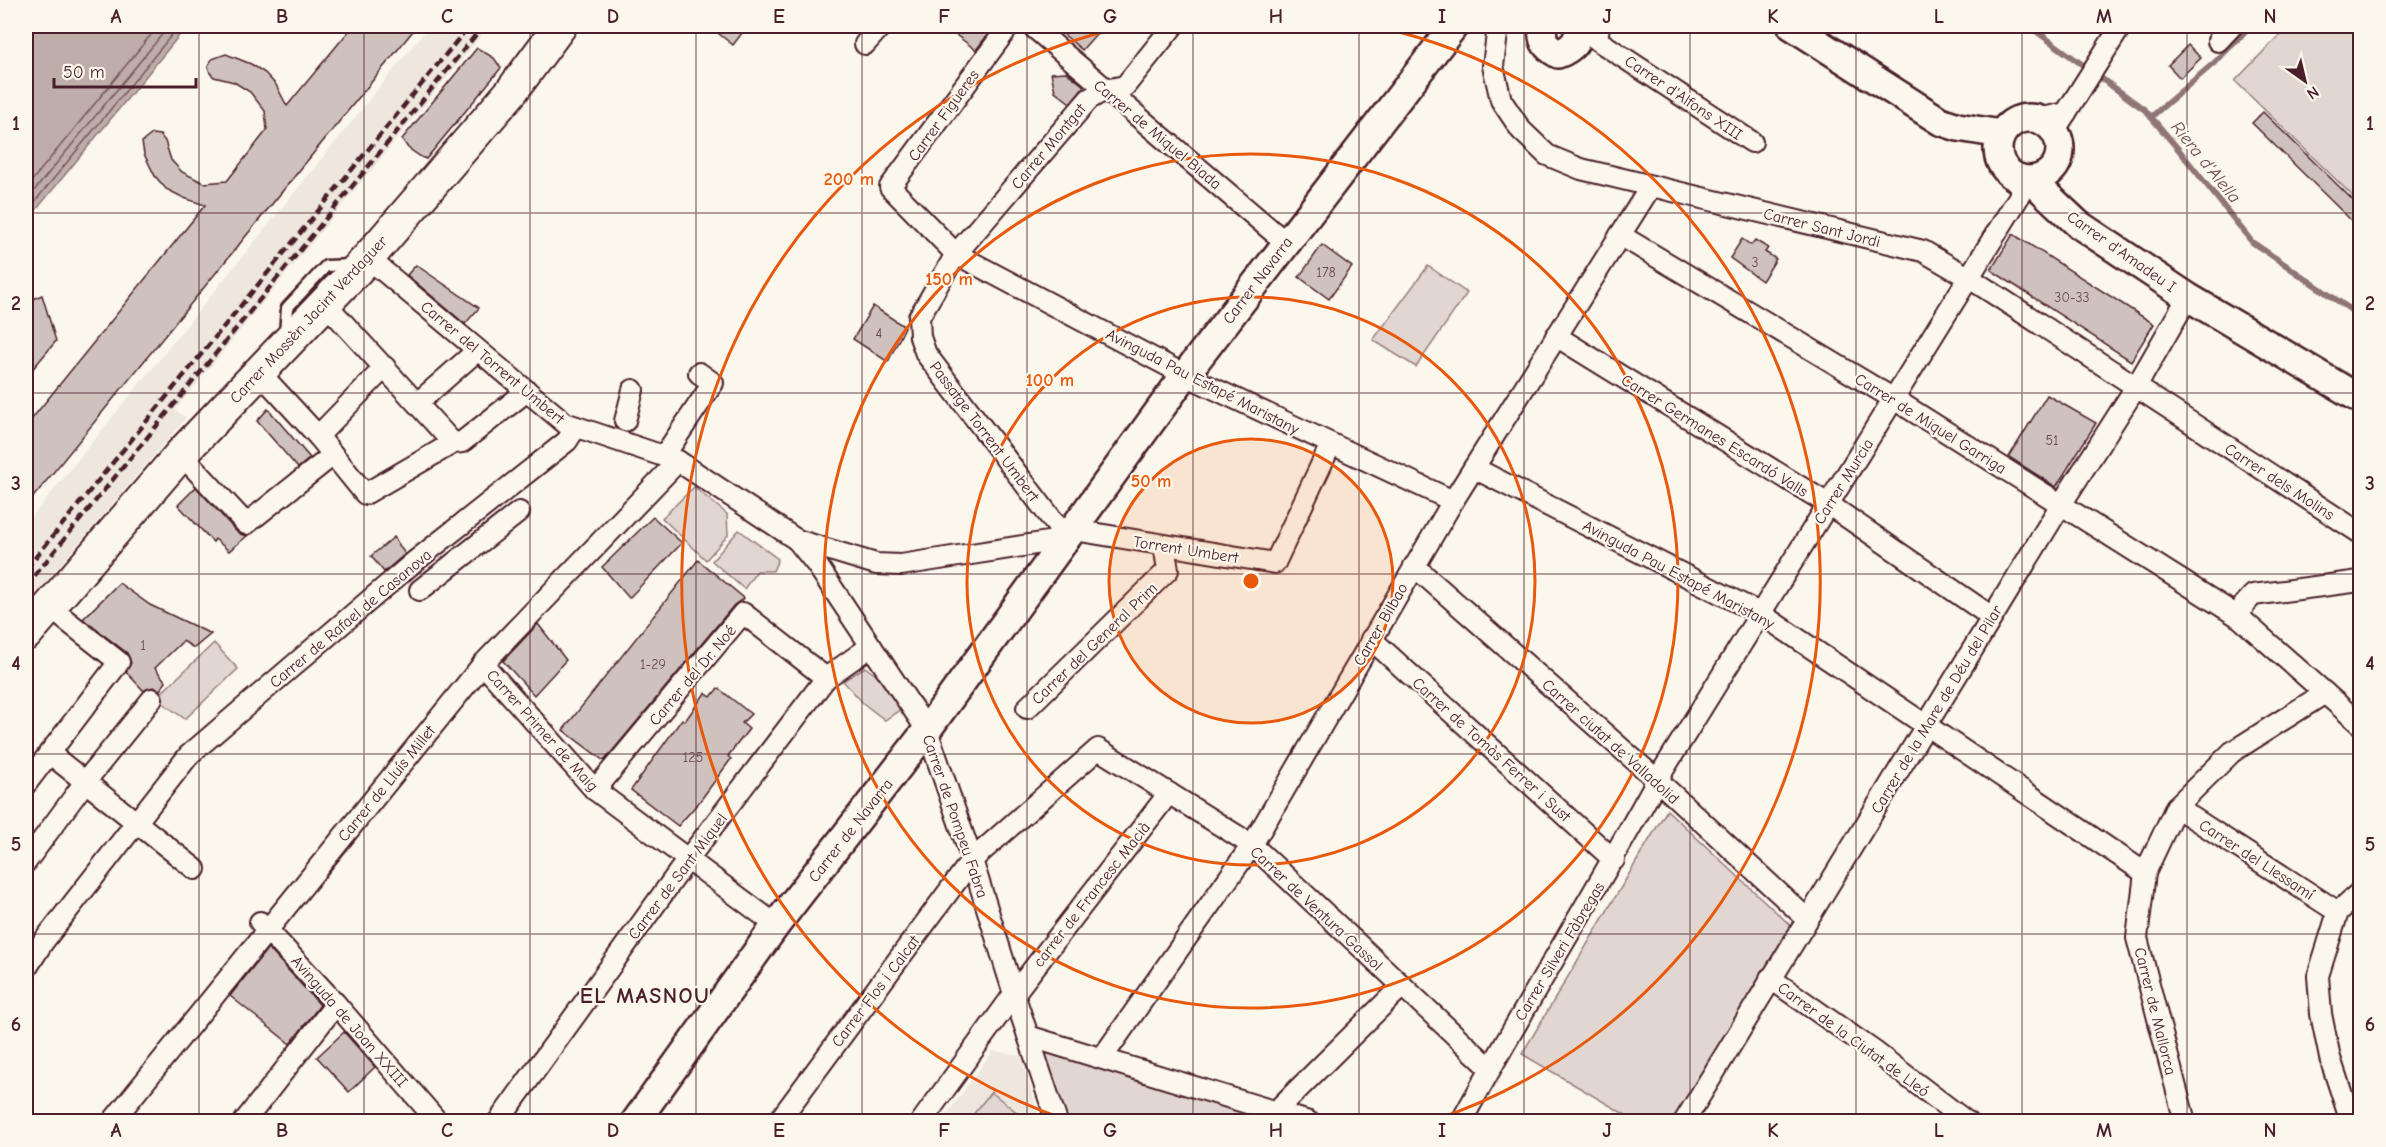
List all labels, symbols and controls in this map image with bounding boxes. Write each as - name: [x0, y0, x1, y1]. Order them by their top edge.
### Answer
- text: A: [110, 5, 122, 28]
- text: B: [276, 5, 288, 28]
- text: C: [441, 5, 453, 28]
- text: D: [607, 5, 619, 28]
- text: E: [773, 5, 785, 28]
- text: F: [938, 5, 950, 28]
- text: G: [1103, 5, 1117, 28]
- text: H: [1269, 5, 1283, 28]
- text: I: [1438, 5, 1446, 28]
- text: J: [1602, 5, 1612, 28]
- text: K: [1767, 5, 1779, 28]
- text: L: [1934, 5, 1944, 28]
- text: M: [2096, 5, 2112, 28]
- text: N: [2263, 5, 2277, 28]
- scale bar: [54, 51, 196, 89]
- north arrow: [2275, 51, 2335, 111]
- street label: Carrer d'Alfons XIII: [1621, 52, 1746, 144]
- text: 50 m: [63, 62, 105, 83]
- street label: Carrer Figueres: [905, 66, 983, 165]
- street label: Carrer de Miquel Biada: [1090, 76, 1225, 193]
- text: N: [2303, 82, 2322, 103]
- street label: Carrer Montgat: [1008, 100, 1090, 193]
- text: 1: [12, 112, 20, 135]
- text: 1: [2366, 112, 2374, 135]
- water label: Riera d'Alella: [2166, 117, 2245, 207]
- text: 200 m: [824, 169, 874, 190]
- street label: Carrer Sant Jordi: [1761, 205, 1882, 251]
- street label: Carrer d'Amadeu I: [2063, 207, 2179, 296]
- street label: Carrer Mossèn Jacint Verdaguer: [226, 232, 392, 407]
- street label: Carrer Navarra: [1219, 234, 1296, 328]
- house number: 3: [1751, 254, 1759, 271]
- house number: 178: [1316, 264, 1336, 281]
- text: 150 m: [925, 269, 973, 290]
- house number: 30-33: [2054, 289, 2090, 306]
- text: 2: [11, 292, 21, 315]
- text: 2: [2365, 292, 2375, 315]
- street label: Carrer del Torrent Umbert: [417, 297, 568, 428]
- house number: 4: [876, 325, 883, 342]
- street label: Avinguda Pau Estapé Maristany: [1103, 325, 1303, 439]
- street label: Passatge Torrent Umbert: [926, 358, 1043, 505]
- text: 100 m: [1026, 370, 1074, 391]
- street label: Carrer de Miquel Garriga: [1851, 370, 2010, 478]
- street label: Carrer Germanes Escardó Valls: [1618, 371, 1811, 501]
- house number: 51: [2045, 432, 2059, 449]
- street label: Carrer Murcia: [1810, 436, 1877, 528]
- street label: Carrer dels Molins: [2221, 440, 2338, 524]
- text: 50 m: [1131, 471, 1171, 492]
- text: 3: [11, 472, 21, 495]
- text: 3: [2365, 472, 2375, 495]
- street label: Avinguda Pau Estapé Maristany: [1580, 517, 1778, 634]
- street label: Torrent Umbert: [1132, 533, 1240, 567]
- street label: Carrer de Rafael de Casanova: [266, 546, 435, 692]
- centre of rings: [1241, 571, 1261, 591]
- street label: Carrer del General Prim: [1028, 579, 1161, 708]
- street label: Carrer Bilbao: [1350, 580, 1412, 669]
- street label: Carrer de la Mare de Déu del Pilar: [1867, 602, 2007, 817]
- street label: Carrer del Dr. Noé: [646, 622, 740, 729]
- house number: 1: [140, 637, 146, 654]
- text: 4: [11, 652, 21, 675]
- text: 4: [2365, 652, 2375, 675]
- house number: 1-29: [640, 656, 666, 673]
- street label: Carrer Primer de Maig: [483, 666, 602, 795]
- street label: Carrer de Tomàs Ferrer i Sust: [1409, 674, 1574, 826]
- street label: Carrer ciutat de Valladolid: [1538, 676, 1682, 808]
- street label: Carrer de Lluís Millet: [334, 722, 439, 845]
- street label: Carrer de Pompeu Fabra: [919, 732, 991, 900]
- house number: 125: [683, 749, 703, 766]
- street label: Carrer de Navarra: [805, 775, 897, 886]
- street label: Carrer de Sant Miquel: [625, 810, 731, 943]
- street label: Carrer del Llessamí: [2196, 816, 2318, 904]
- street label: carrer de Francesc Macià: [1030, 819, 1154, 971]
- text: 5: [11, 833, 21, 856]
- text: 5: [2365, 833, 2375, 856]
- street label: Carrer de Ventura Gassol: [1247, 843, 1386, 975]
- street label: Carrer Silveri Fàbregas: [1511, 879, 1609, 1024]
- street label: Carrer Flos i Calcat: [828, 932, 924, 1051]
- street label: Carrer de Mallorca: [2130, 946, 2180, 1077]
- street label: Avinguda de Joan XXIII: [287, 952, 411, 1091]
- street label: Carrer de la Ciutat de Lleó: [1774, 979, 1933, 1101]
- district label: EL MASNOU: [580, 983, 710, 1009]
- text: 6: [11, 1013, 21, 1036]
- text: 6: [2365, 1013, 2375, 1036]
- text: A: [110, 1119, 122, 1142]
- text: B: [276, 1119, 288, 1142]
- text: C: [441, 1119, 453, 1142]
- text: D: [607, 1119, 619, 1142]
- text: E: [773, 1119, 785, 1142]
- text: F: [938, 1119, 950, 1142]
- text: G: [1103, 1119, 1117, 1142]
- text: H: [1269, 1119, 1283, 1142]
- text: I: [1438, 1119, 1446, 1142]
- text: J: [1602, 1119, 1612, 1142]
- text: K: [1767, 1119, 1779, 1142]
- text: L: [1934, 1119, 1944, 1142]
- text: M: [2096, 1119, 2112, 1142]
- text: N: [2263, 1119, 2277, 1142]

